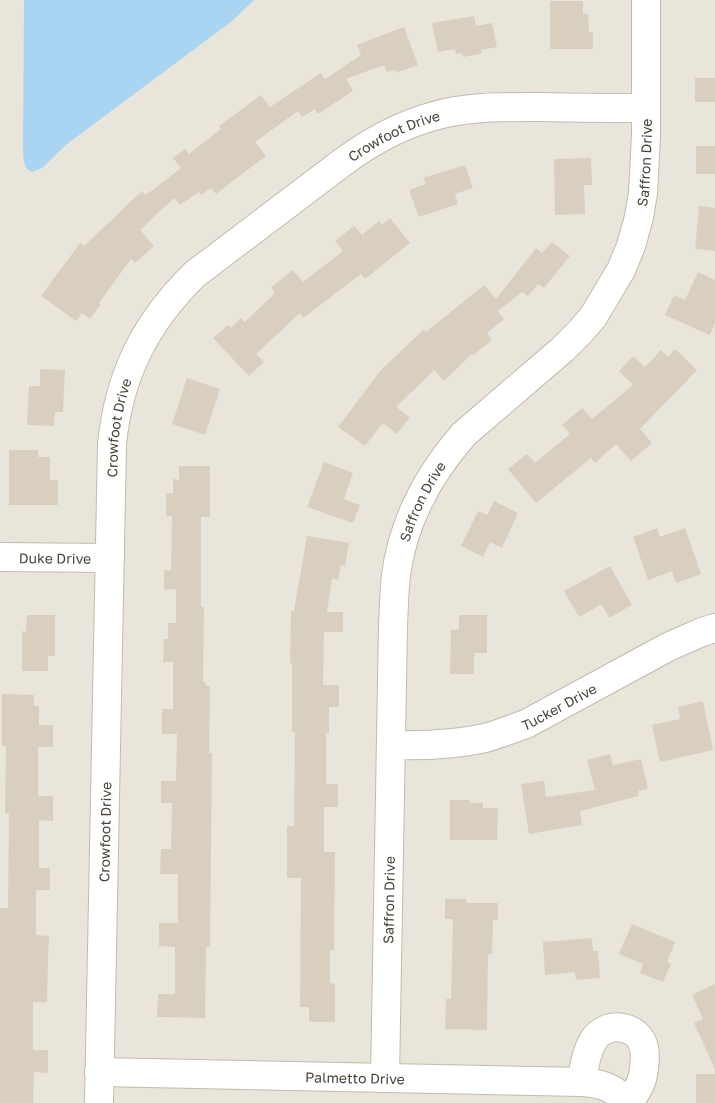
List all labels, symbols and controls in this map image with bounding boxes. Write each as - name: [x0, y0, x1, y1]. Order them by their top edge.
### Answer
- street label: Crowfoot Drive: [344, 106, 442, 165]
- street label: Saffron Drive: [632, 119, 655, 208]
- street label: Crowfoot Drive: [103, 376, 134, 477]
- street label: Saffron Drive: [395, 458, 449, 543]
- street label: Duke Drive: [19, 549, 91, 566]
- street label: Tucker Drive: [519, 679, 599, 733]
- street label: Crowfoot Drive: [95, 782, 114, 882]
- street label: Saffron Drive: [379, 856, 397, 944]
- street label: Palmetto Drive: [305, 1068, 405, 1087]

